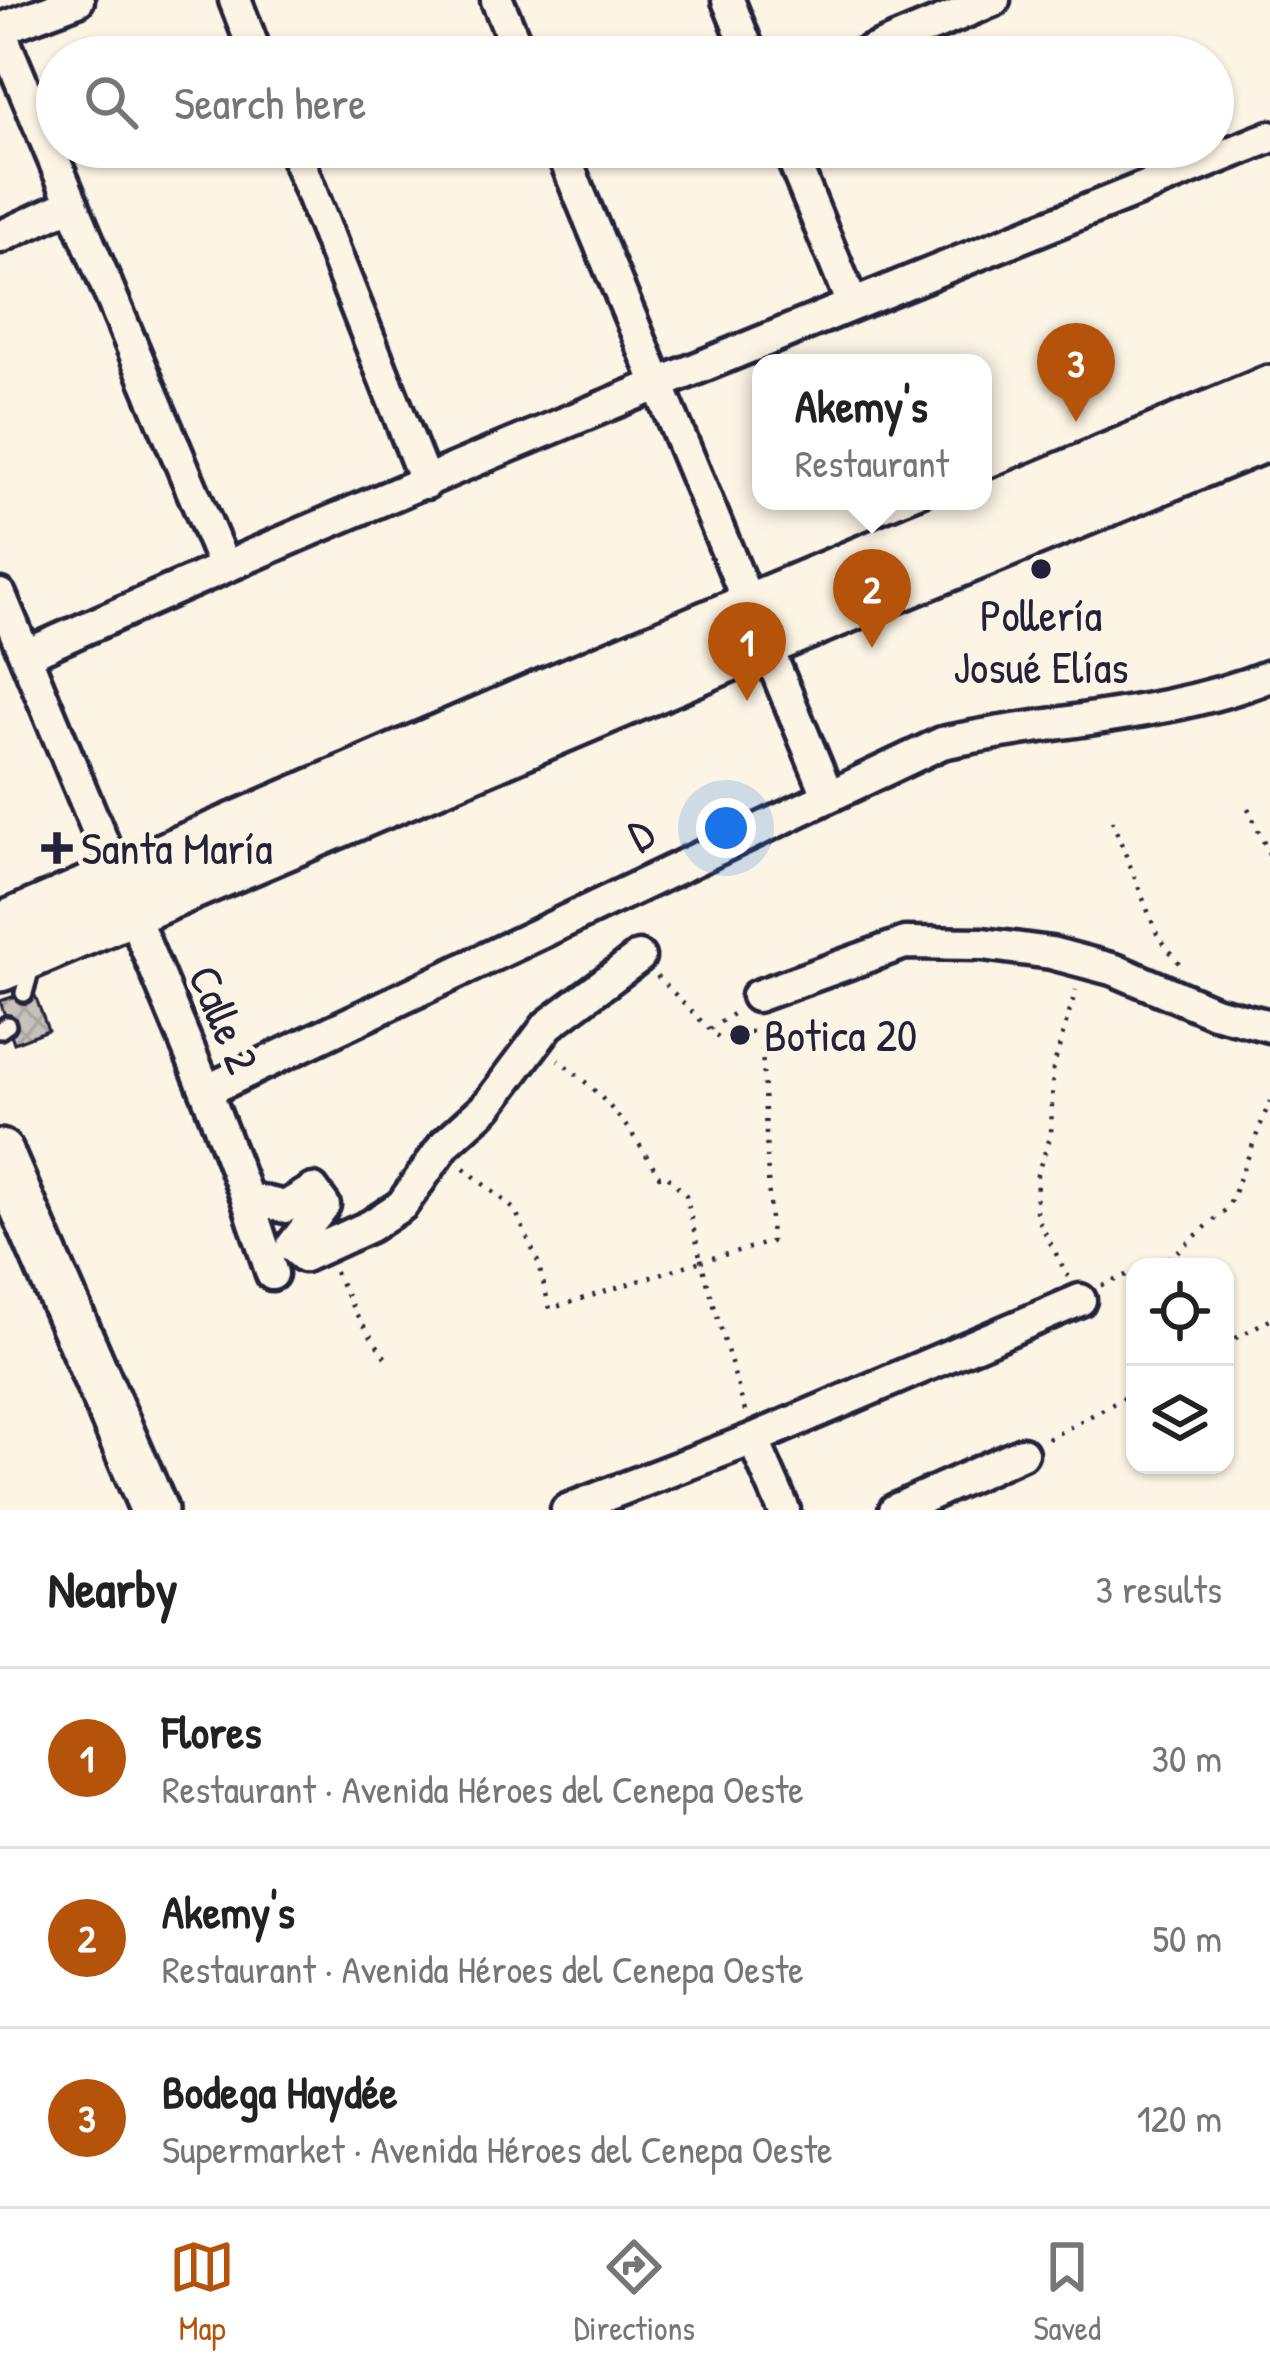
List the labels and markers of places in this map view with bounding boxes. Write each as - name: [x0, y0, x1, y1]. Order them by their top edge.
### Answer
- pin: 3: [1037, 323, 1115, 422]
- pin: 2: [833, 549, 911, 648]
- marker: Pollería Josué Elías: [1028, 556, 1054, 582]
- place label: Pollería Josué Elías: [953, 584, 1129, 697]
- pin: 1: [708, 602, 786, 701]
- place label: Santa María: [81, 817, 273, 878]
- marker: Santa María: [44, 835, 70, 861]
- place label: Botica 20: [764, 1004, 917, 1065]
- marker: Botica 20: [727, 1022, 753, 1048]

